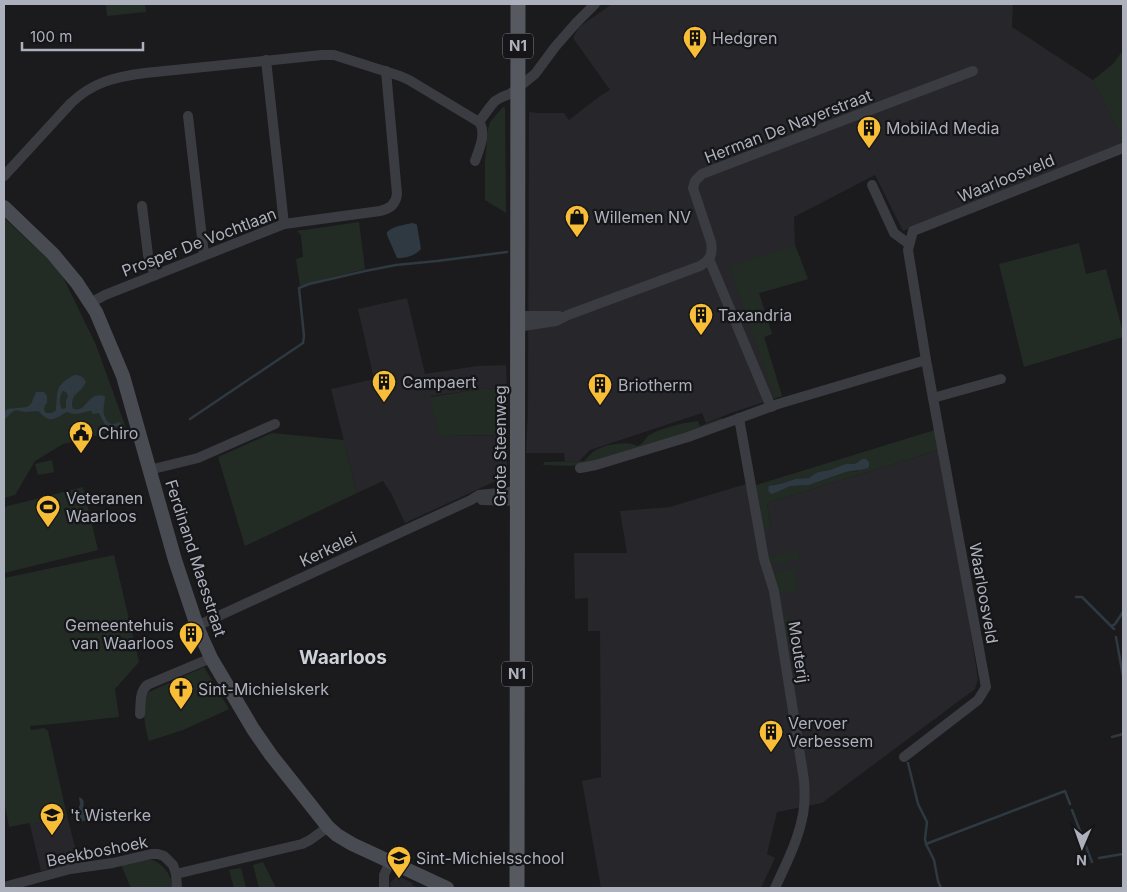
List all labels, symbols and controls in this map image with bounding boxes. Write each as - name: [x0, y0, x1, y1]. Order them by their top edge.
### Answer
- scale bar: [22, 20, 144, 52]
- building icon: Hedgren: [682, 25, 708, 59]
- text: 100 m: [30, 27, 72, 46]
- place label: Hedgren: [712, 28, 777, 48]
- road number: N1: [503, 34, 533, 58]
- street label: Herman De Nayerstraat: [702, 85, 874, 167]
- building icon: MobilAd Media: [856, 115, 882, 149]
- place label: MobilAd Media: [886, 118, 999, 138]
- street label: Waarloosveld: [955, 150, 1057, 206]
- street label: Prosper De Vochtlaan: [119, 203, 279, 281]
- shop icon: Willemen NV: [564, 204, 590, 238]
- place label: Willemen NV: [594, 207, 691, 227]
- building icon: Taxandria: [688, 302, 714, 336]
- place label: Taxandria: [718, 305, 792, 325]
- building icon: Campaert: [371, 369, 397, 403]
- place label: Campaert: [402, 372, 476, 392]
- building icon: Briotherm: [587, 372, 613, 406]
- place label: Briotherm: [618, 375, 693, 395]
- street label: Grote Steenweg: [490, 385, 510, 507]
- public building icon: Chiro: [68, 420, 94, 454]
- place label: Chiro: [98, 423, 138, 443]
- street label: Ferdinand Maesstraat: [161, 477, 231, 639]
- place label: Veteranen Waarloos: [66, 488, 143, 526]
- sports icon: Veteranen Waarloos: [35, 494, 61, 528]
- street label: Kerkelei: [296, 527, 360, 571]
- street label: Waarloosveld: [965, 541, 1003, 645]
- place label: Gemeentehuis van Waarloos: [65, 615, 174, 653]
- street label: Mouterij: [784, 620, 814, 684]
- building icon: Gemeentehuis van Waarloos: [178, 621, 204, 655]
- district label: Waarloos: [299, 646, 387, 669]
- road number: N1: [502, 662, 532, 686]
- church icon: Sint-Michielskerk: [168, 676, 194, 710]
- place label: Sint-Michielskerk: [198, 679, 329, 699]
- place label: Vervoer Verbessem: [788, 713, 873, 751]
- building icon: Vervoer Verbessem: [758, 719, 784, 753]
- school or university icon: 't Wisterke: [39, 802, 65, 836]
- place label: 't Wisterke: [70, 805, 151, 825]
- north arrow: [1057, 822, 1107, 872]
- street label: Beekboshoek: [45, 831, 150, 871]
- school or university icon: Sint-Michielsschool: [386, 845, 412, 879]
- place label: Sint-Michielsschool: [416, 848, 564, 868]
- text: N: [1076, 852, 1087, 869]

